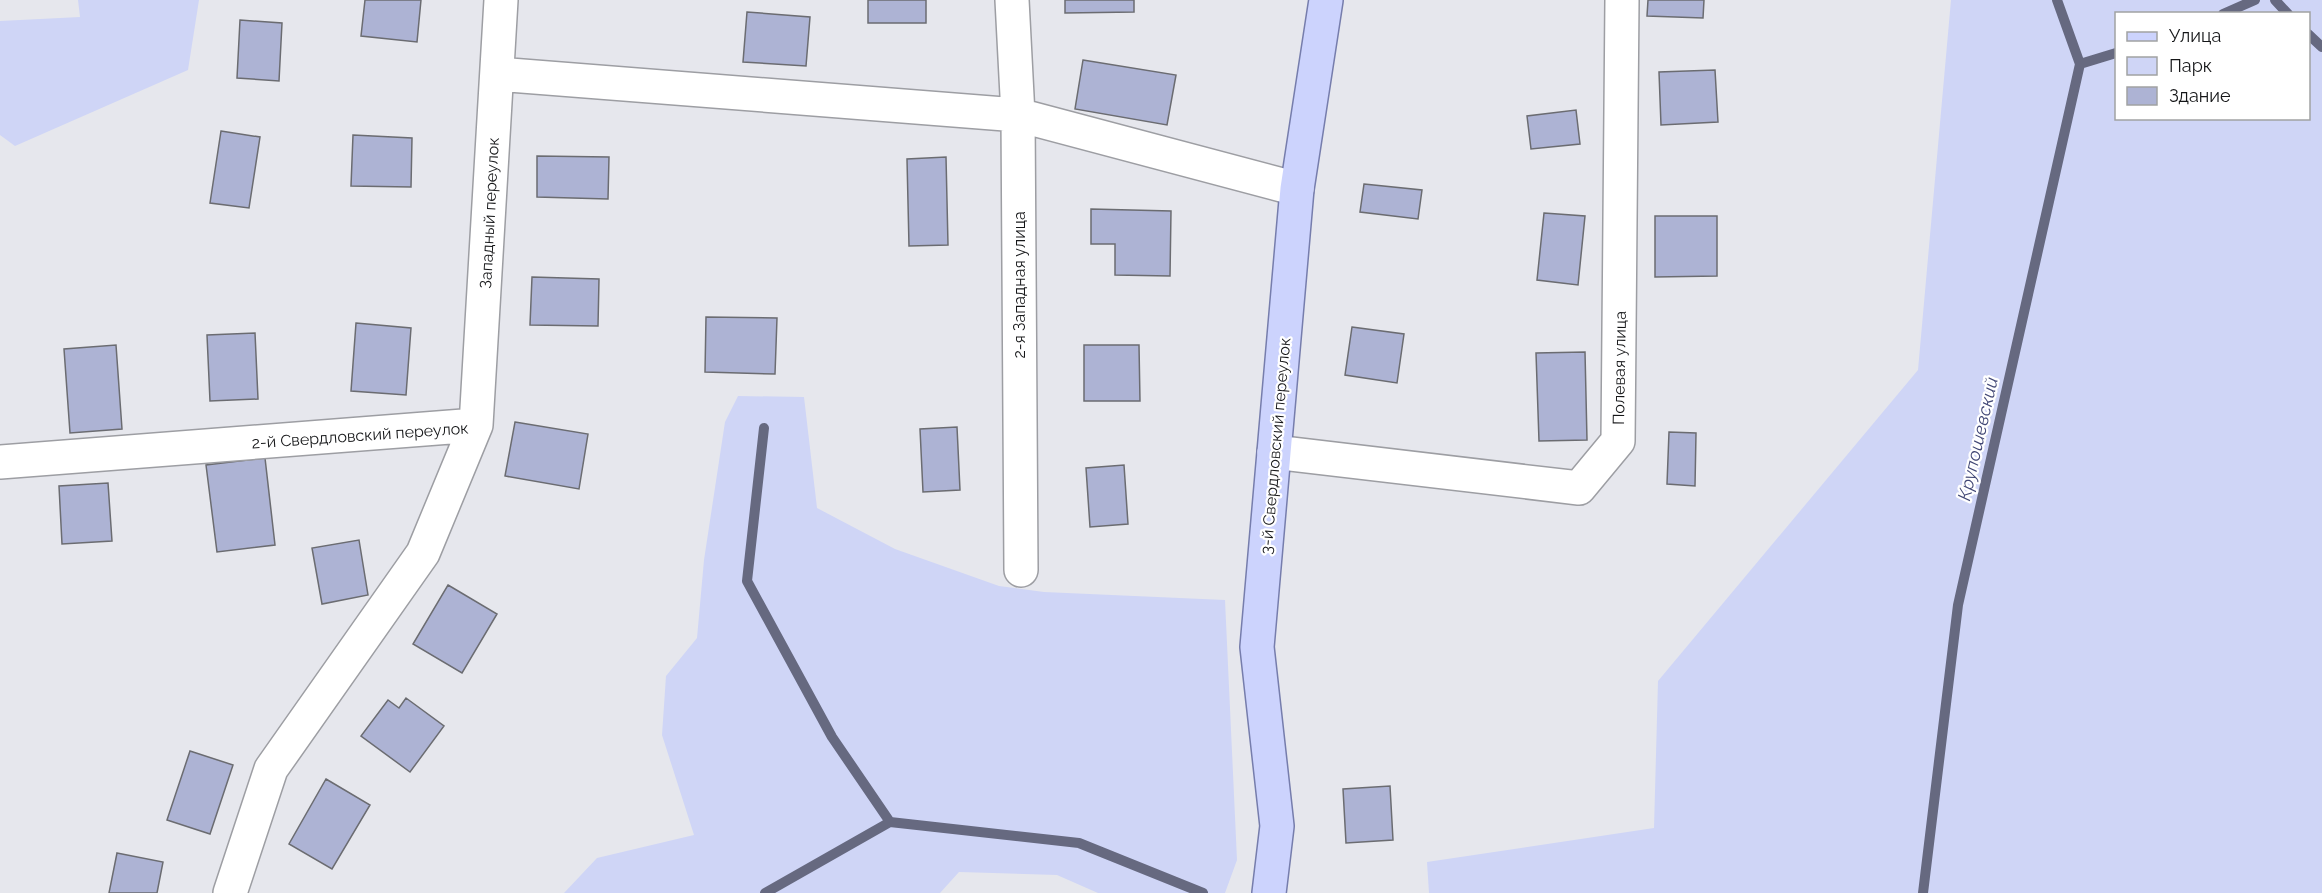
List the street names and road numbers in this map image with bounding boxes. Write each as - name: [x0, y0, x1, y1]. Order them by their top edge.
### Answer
- street label: Западный переулок: [476, 137, 503, 289]
- street label: 2-я Западная улица: [1010, 211, 1029, 359]
- street label: Полевая улица: [1609, 311, 1630, 425]
- street label: 3-й Свердловский переулок: [1257, 337, 1294, 555]
- street label: 2-й Свердловский переулок: [251, 418, 469, 453]

